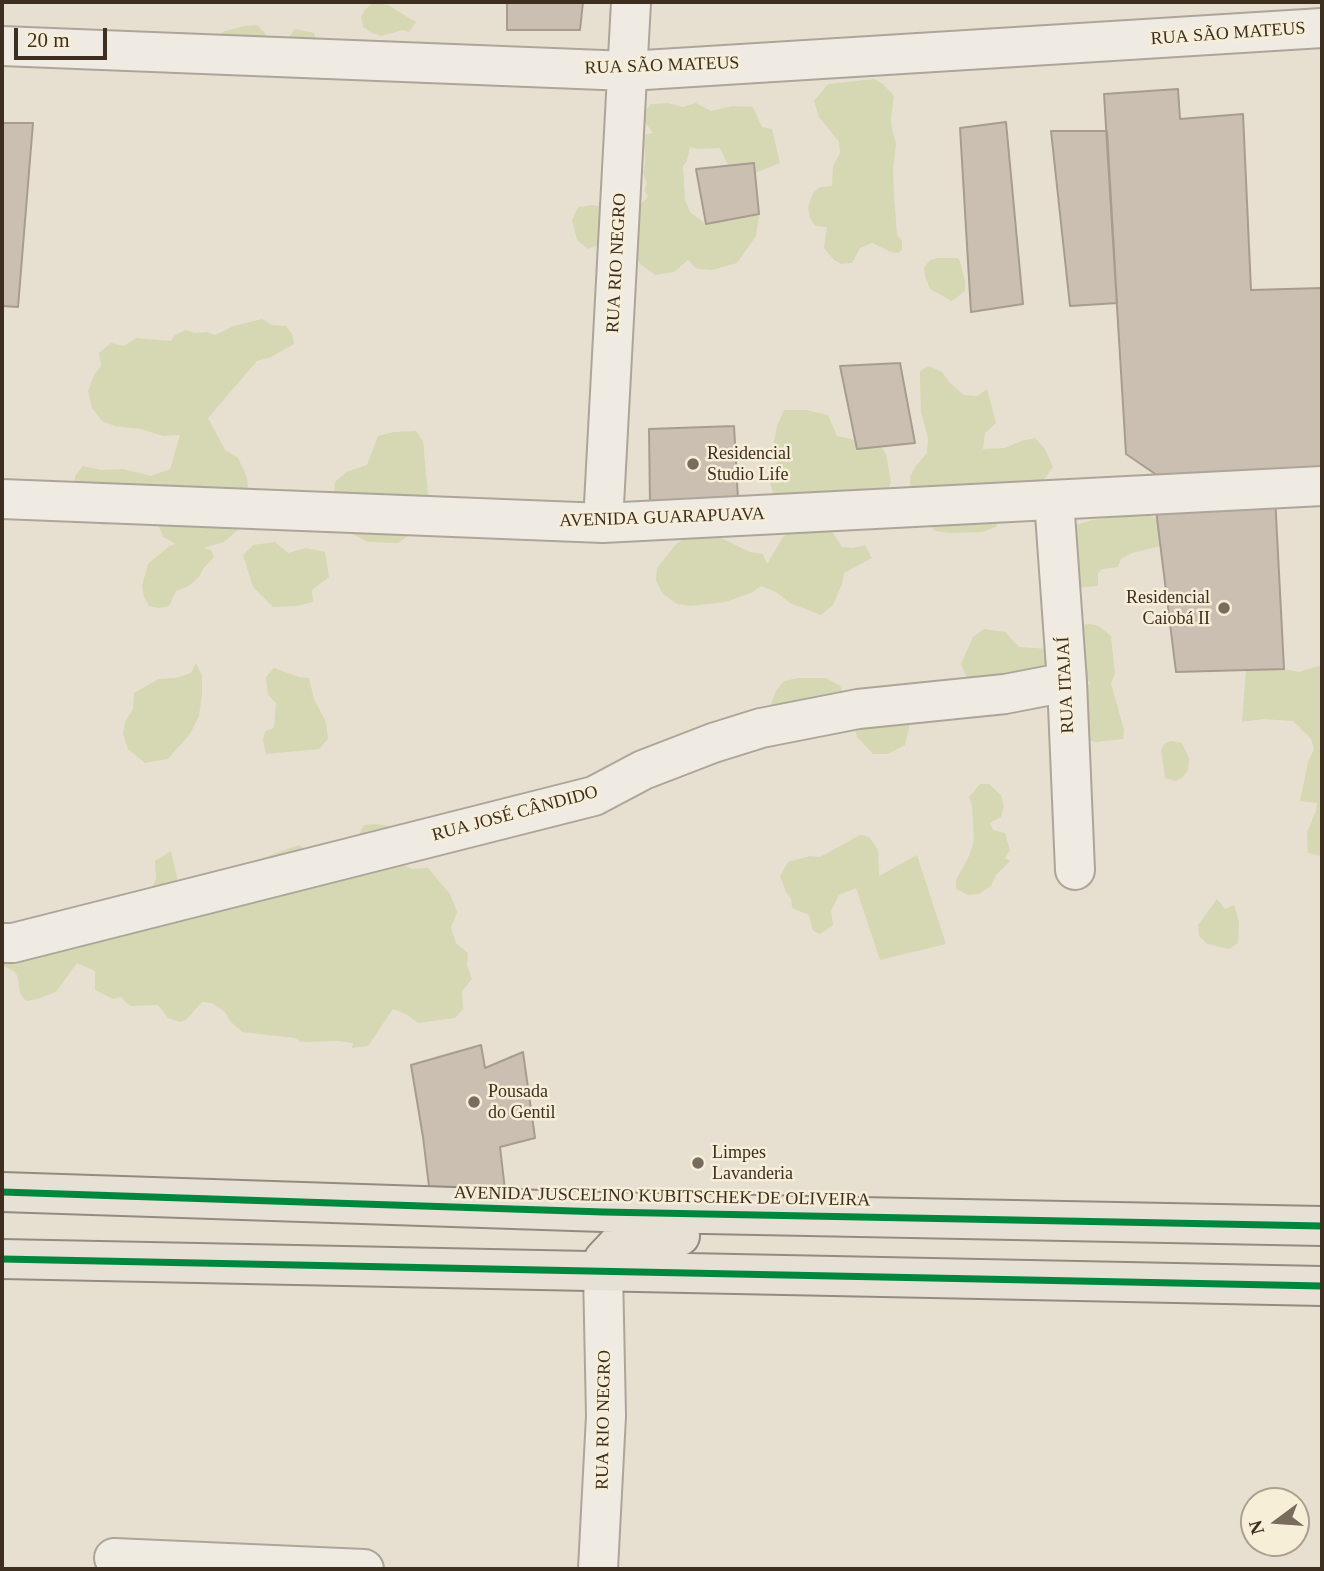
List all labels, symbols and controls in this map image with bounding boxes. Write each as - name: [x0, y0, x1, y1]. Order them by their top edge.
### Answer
- scale bar: [18, 14, 110, 58]
- street label: RUA SÃO MATEUS: [1150, 18, 1306, 50]
- text: 20 m: [27, 28, 70, 52]
- street label: RUA SÃO MATEUS: [584, 53, 740, 79]
- street label: RUA RIO NEGRO: [603, 193, 631, 333]
- place label: Residencial Studio Life: [707, 443, 791, 486]
- marker: Residencial Studio Life: [685, 456, 701, 472]
- street label: AVENIDA GUARAPUAVA: [559, 504, 765, 532]
- place label: Residencial Caiobá II: [1126, 587, 1210, 630]
- marker: Residencial Caiobá II: [1216, 600, 1232, 616]
- street label: RUA ITAJAÍ: [1053, 636, 1079, 734]
- street label: RUA JOSÉ CÂNDIDO: [430, 781, 600, 847]
- place label: Pousada do Gentil: [488, 1081, 555, 1124]
- marker: Pousada do Gentil: [466, 1094, 482, 1110]
- place label: Limpes Lavanderia: [712, 1142, 793, 1184]
- marker: Limpes Lavanderia: [690, 1155, 706, 1171]
- street label: AVENIDA JUSCELINO KUBITSCHEK DE OLIVEIRA: [454, 1183, 870, 1211]
- street label: RUA RIO NEGRO: [592, 1350, 616, 1490]
- north arrow: [1240, 1487, 1310, 1557]
- text: N: [1244, 1518, 1268, 1537]

